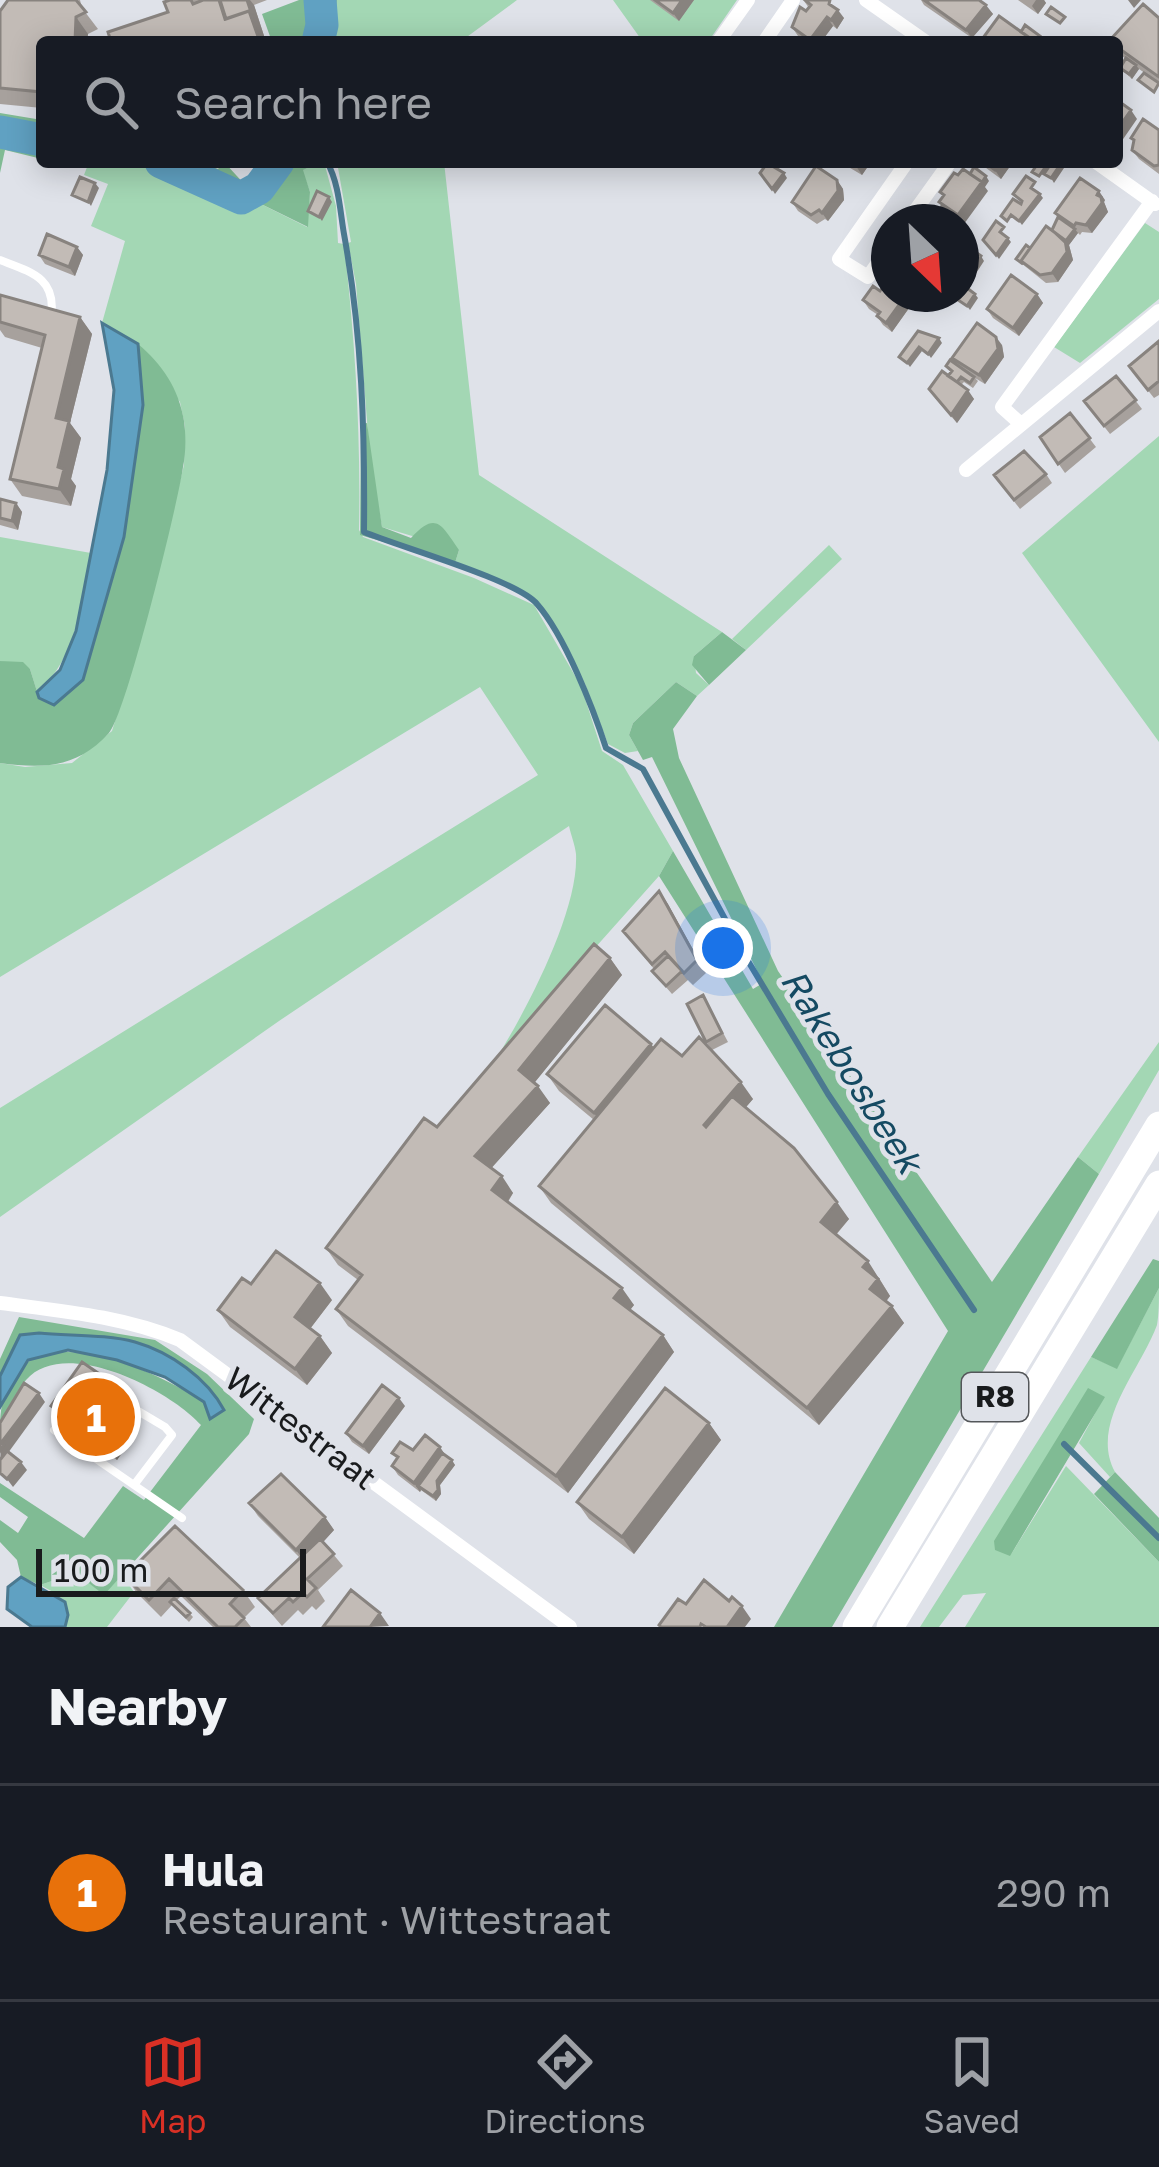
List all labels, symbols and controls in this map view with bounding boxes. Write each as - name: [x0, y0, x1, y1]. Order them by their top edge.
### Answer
- search box: [36, 36, 1123, 168]
- icon: search: [78, 69, 144, 135]
- text: Search here: [174, 75, 432, 129]
- north arrow: [871, 204, 979, 312]
- your location: [693, 918, 753, 978]
- water label: Rakebosbeek: [773, 961, 934, 1184]
- street label: Wittestraat: [218, 1358, 385, 1497]
- pin: 1: [57, 1372, 135, 1462]
- road number: R8: [962, 1373, 1028, 1421]
- scale bar: [36, 1543, 306, 1596]
- text: 100 m: [54, 1550, 148, 1589]
- text: Nearby: [48, 1675, 227, 1736]
- text: Hula: [162, 1842, 264, 1896]
- text: 1: [77, 1869, 97, 1916]
- text: 290 m: [996, 1869, 1111, 1916]
- text: Restaurant · Wittestraat: [162, 1896, 612, 1943]
- tab: Map: [139, 2029, 206, 2140]
- tab: Directions: [484, 2029, 646, 2140]
- tab: Saved: [924, 2029, 1020, 2140]

